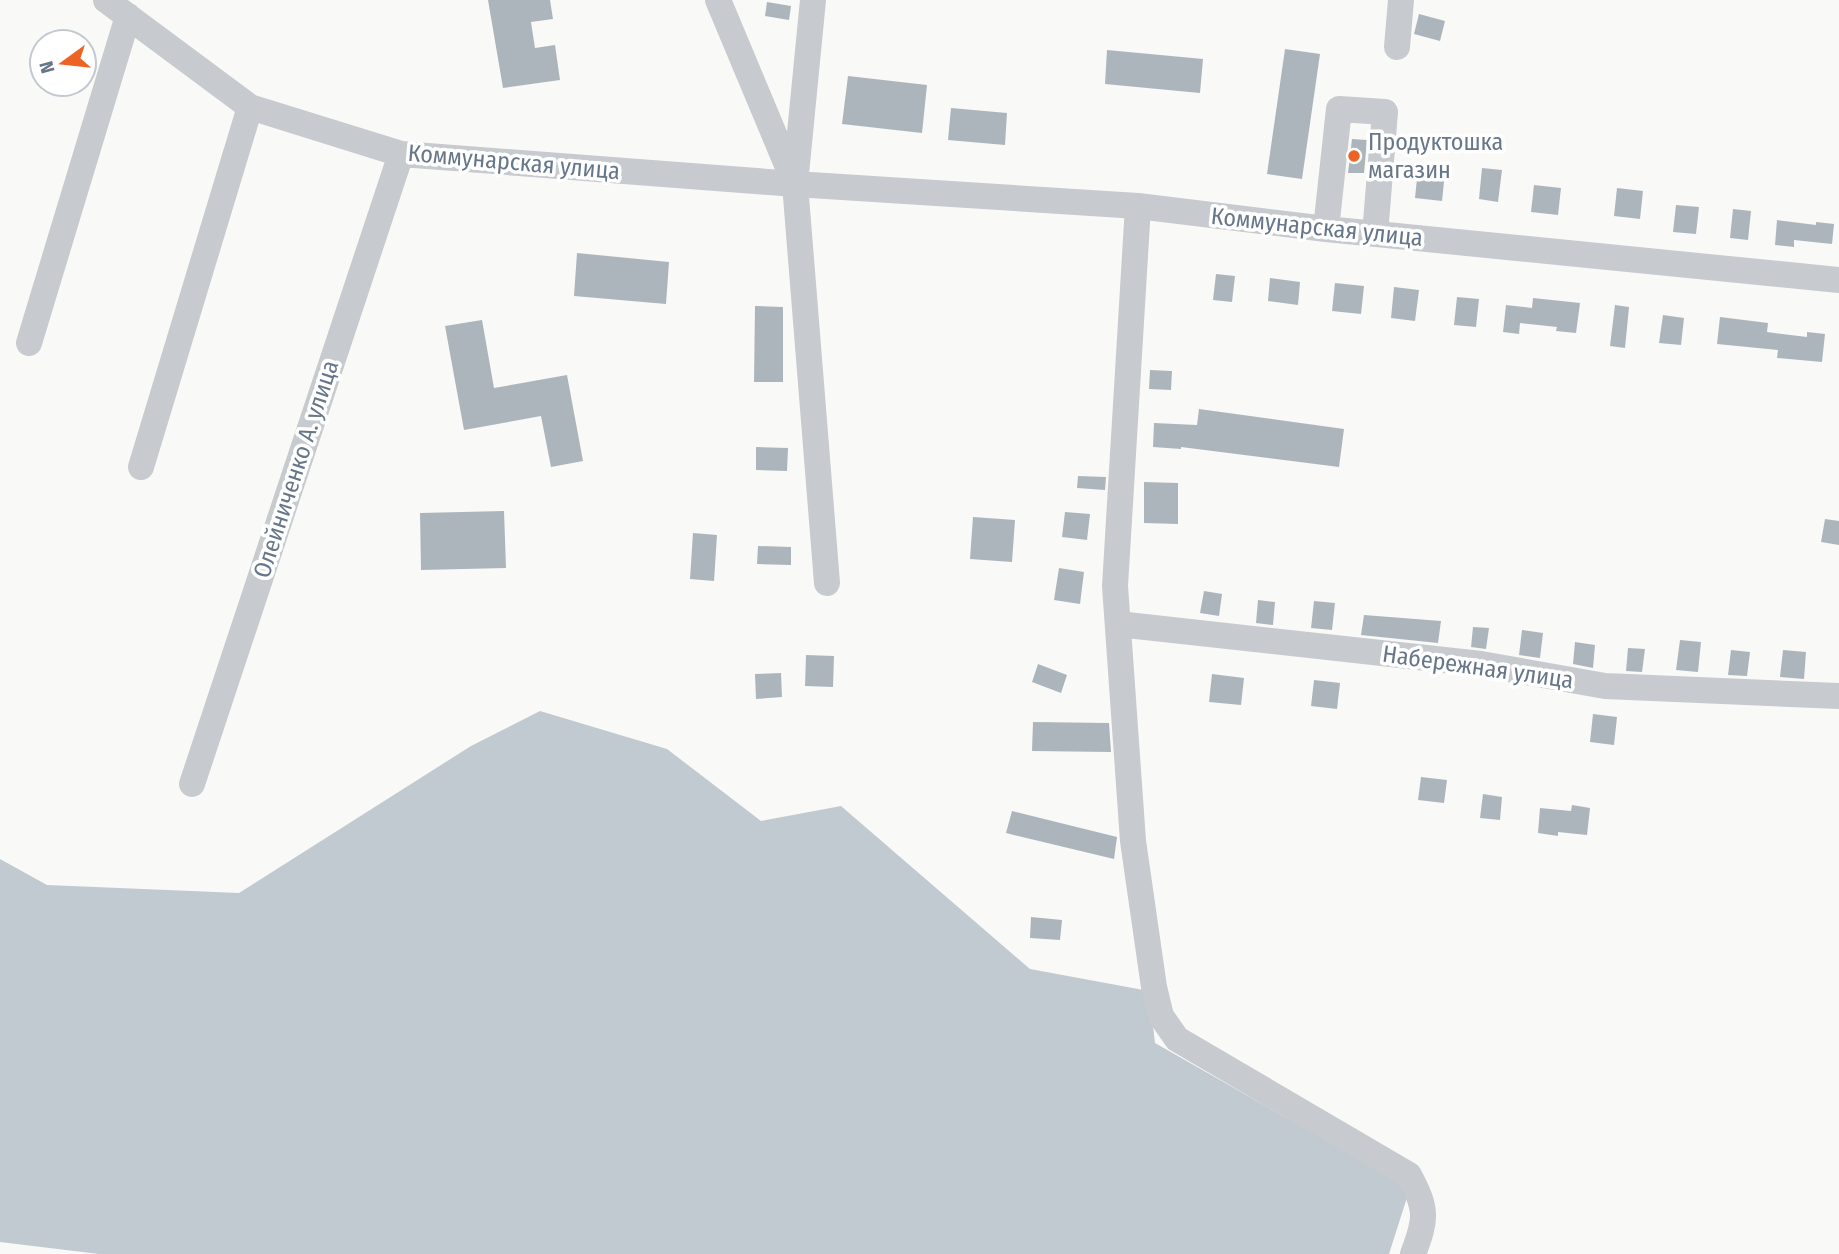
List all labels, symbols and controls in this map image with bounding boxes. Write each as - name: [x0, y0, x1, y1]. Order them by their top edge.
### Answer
- north arrow: [28, 28, 98, 98]
- text: N: [34, 59, 60, 76]
- place label: Продуктошка магазин: [1368, 128, 1503, 184]
- street label: Коммунарская улица: [407, 139, 621, 185]
- marker: Продуктошка магазин: [1346, 148, 1362, 164]
- street label: Коммунарская улица: [1210, 202, 1424, 252]
- street label: Олейниченко А. улица: [248, 357, 344, 581]
- street label: Набережная улица: [1381, 640, 1575, 694]

